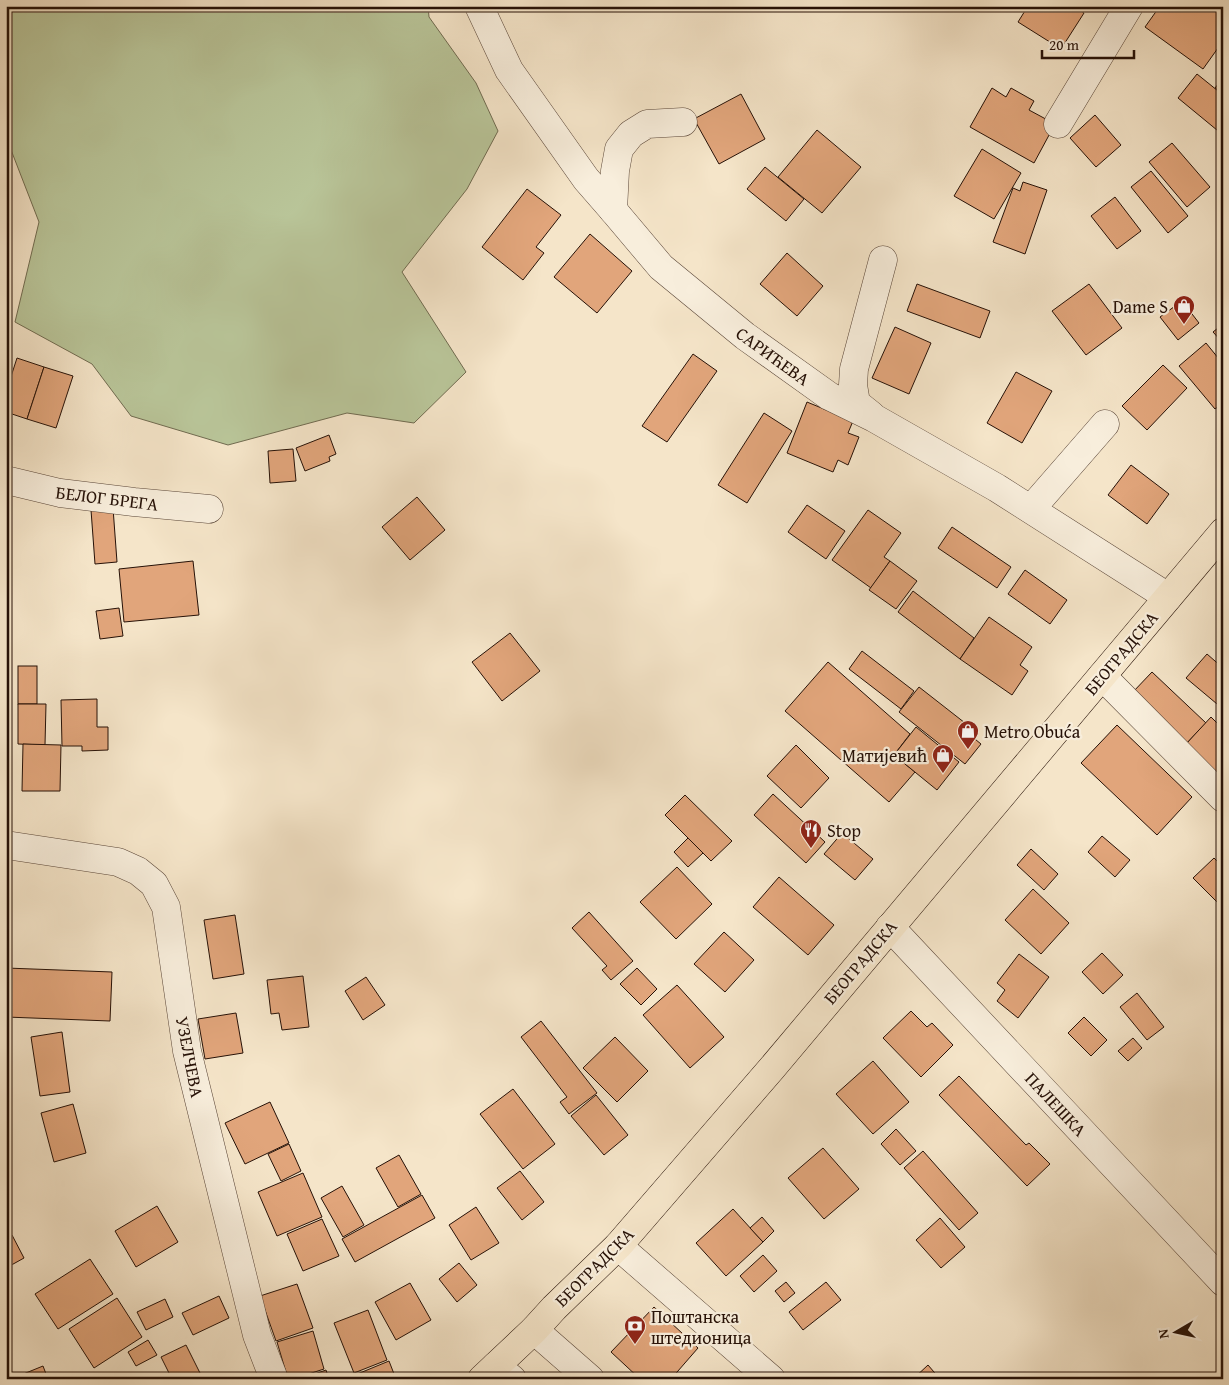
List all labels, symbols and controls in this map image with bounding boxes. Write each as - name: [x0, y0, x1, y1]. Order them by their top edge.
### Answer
- scale bar: [1042, 28, 1134, 60]
- text: 20 m: [1049, 34, 1080, 55]
- place label: Dame S: [1113, 293, 1168, 320]
- shop icon: Dame S: [1172, 294, 1196, 325]
- street label: САРИЋЕВА: [730, 320, 816, 392]
- street label: БЕЛОГ БРЕГА: [54, 478, 160, 518]
- street label: БЕОГРАДСКА: [1078, 605, 1164, 701]
- place label: Metro Obuća: [984, 718, 1081, 745]
- shop icon: Metro Obuća: [956, 719, 980, 750]
- place label: Матијевић: [842, 742, 927, 769]
- shop icon: Матијевић: [931, 743, 955, 774]
- place label: Stop: [827, 817, 861, 844]
- restaurant icon: Stop: [799, 818, 823, 849]
- street label: БЕОГРАДСКА: [817, 914, 903, 1010]
- street label: УЗЕЛЧЕВА: [169, 1014, 211, 1100]
- street label: ПАЛЕШКА: [1019, 1066, 1093, 1143]
- street label: БЕОГРАДСКА: [548, 1221, 640, 1313]
- place label: Поштанска штедионица: [651, 1303, 752, 1351]
- north arrow: [1152, 1308, 1202, 1358]
- bank icon: Поштанска штедионица: [623, 1314, 647, 1345]
- text: N: [1152, 1327, 1174, 1340]

